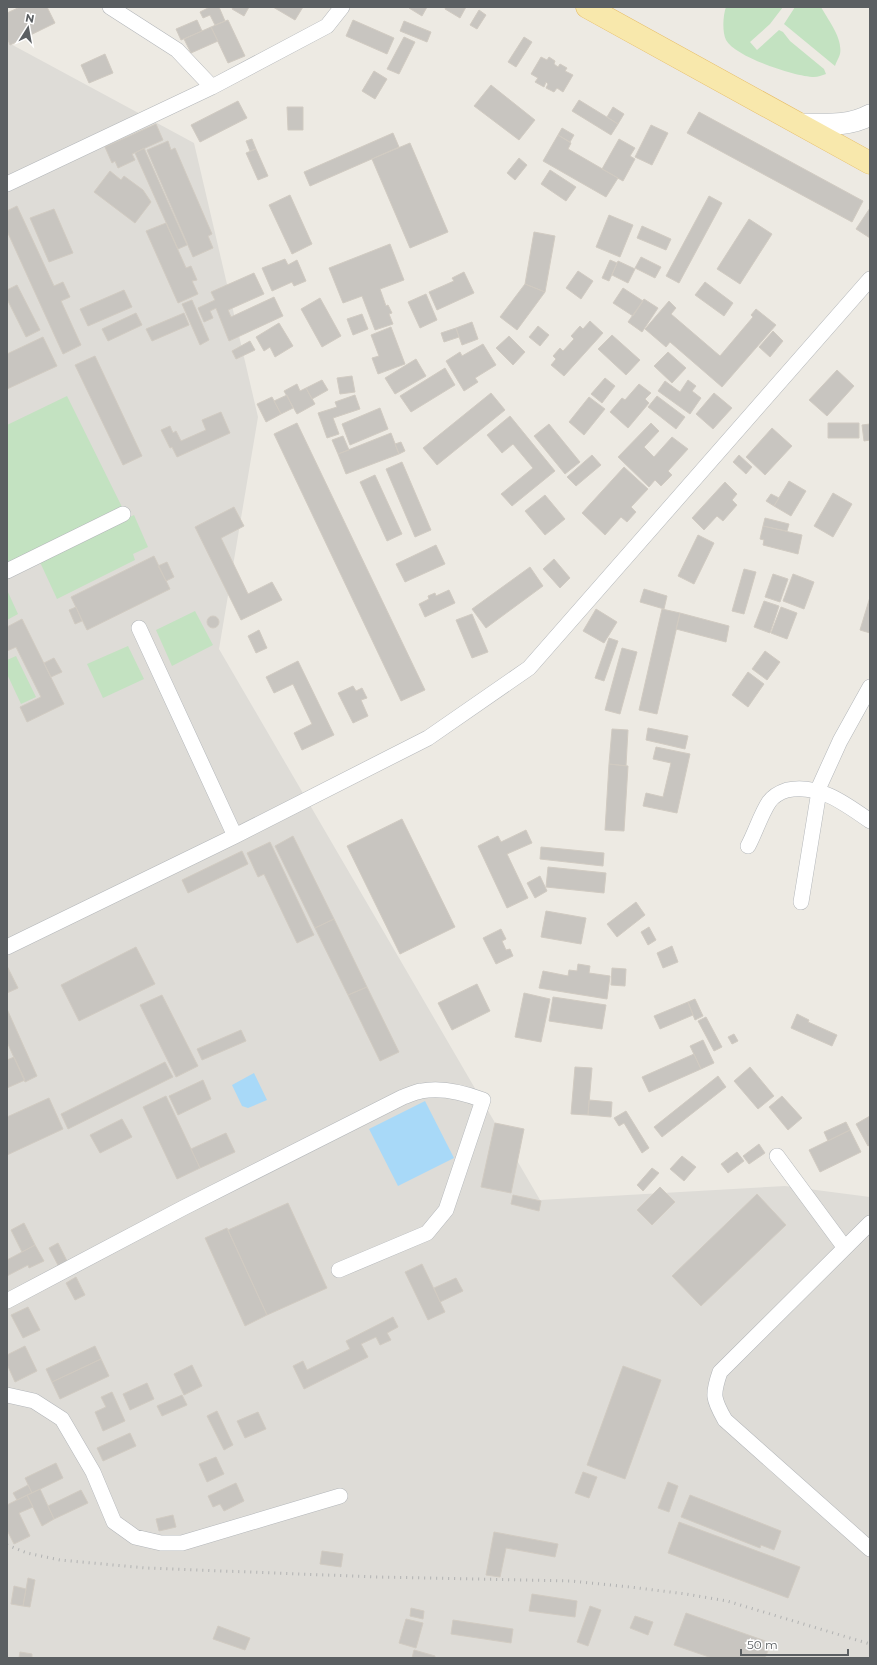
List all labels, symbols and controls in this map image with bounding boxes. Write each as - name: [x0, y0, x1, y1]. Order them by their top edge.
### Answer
- north arrow: [8, 8, 48, 48]
- text: N: [24, 10, 36, 26]
- scale bar: [741, 1631, 848, 1657]
- text: 50 m: [747, 1637, 778, 1652]

